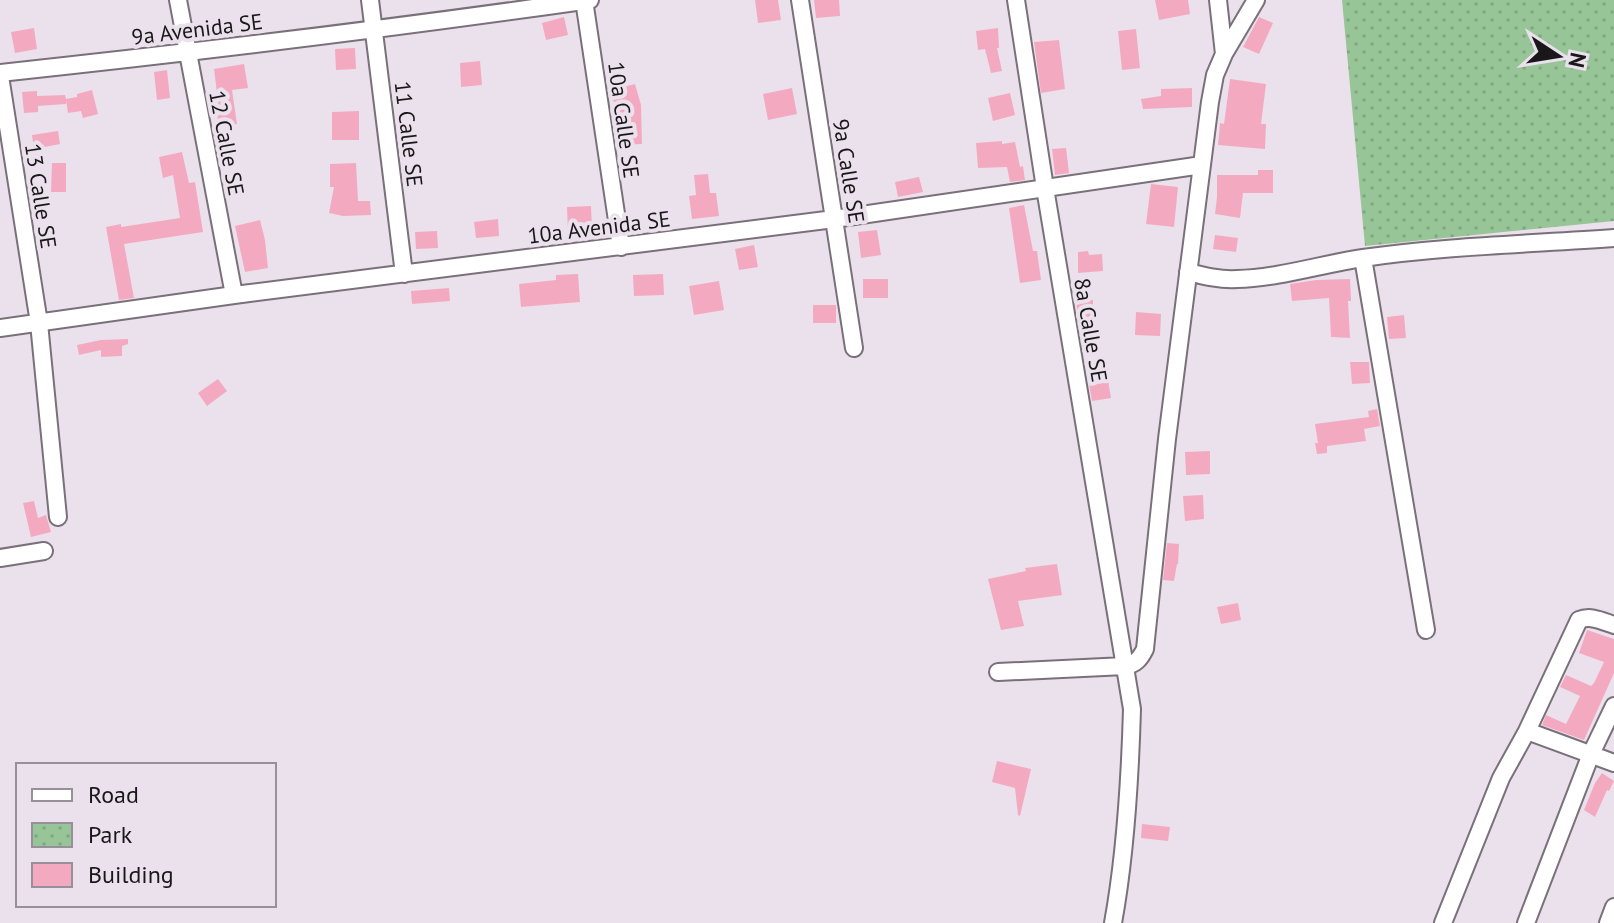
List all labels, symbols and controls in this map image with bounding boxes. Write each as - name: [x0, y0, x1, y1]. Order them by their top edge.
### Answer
- street label: 9a Avenida SE: [130, 7, 264, 51]
- north arrow: [1518, 16, 1598, 96]
- text: N: [1562, 50, 1593, 70]
- street label: 10a Calle SE: [602, 60, 646, 180]
- street label: 11 Calle SE: [389, 80, 429, 188]
- street label: 12 Calle SE: [203, 88, 251, 198]
- street label: 9a Calle SE: [827, 117, 871, 225]
- street label: 13 Calle SE: [19, 141, 63, 251]
- street label: 10a Avenida SE: [526, 204, 672, 250]
- street label: 8a Calle SE: [1068, 276, 1114, 384]
- legend: [16, 763, 276, 907]
- text: Road: [88, 779, 139, 810]
- text: Park: [88, 819, 133, 850]
- text: Building: [88, 859, 174, 890]

